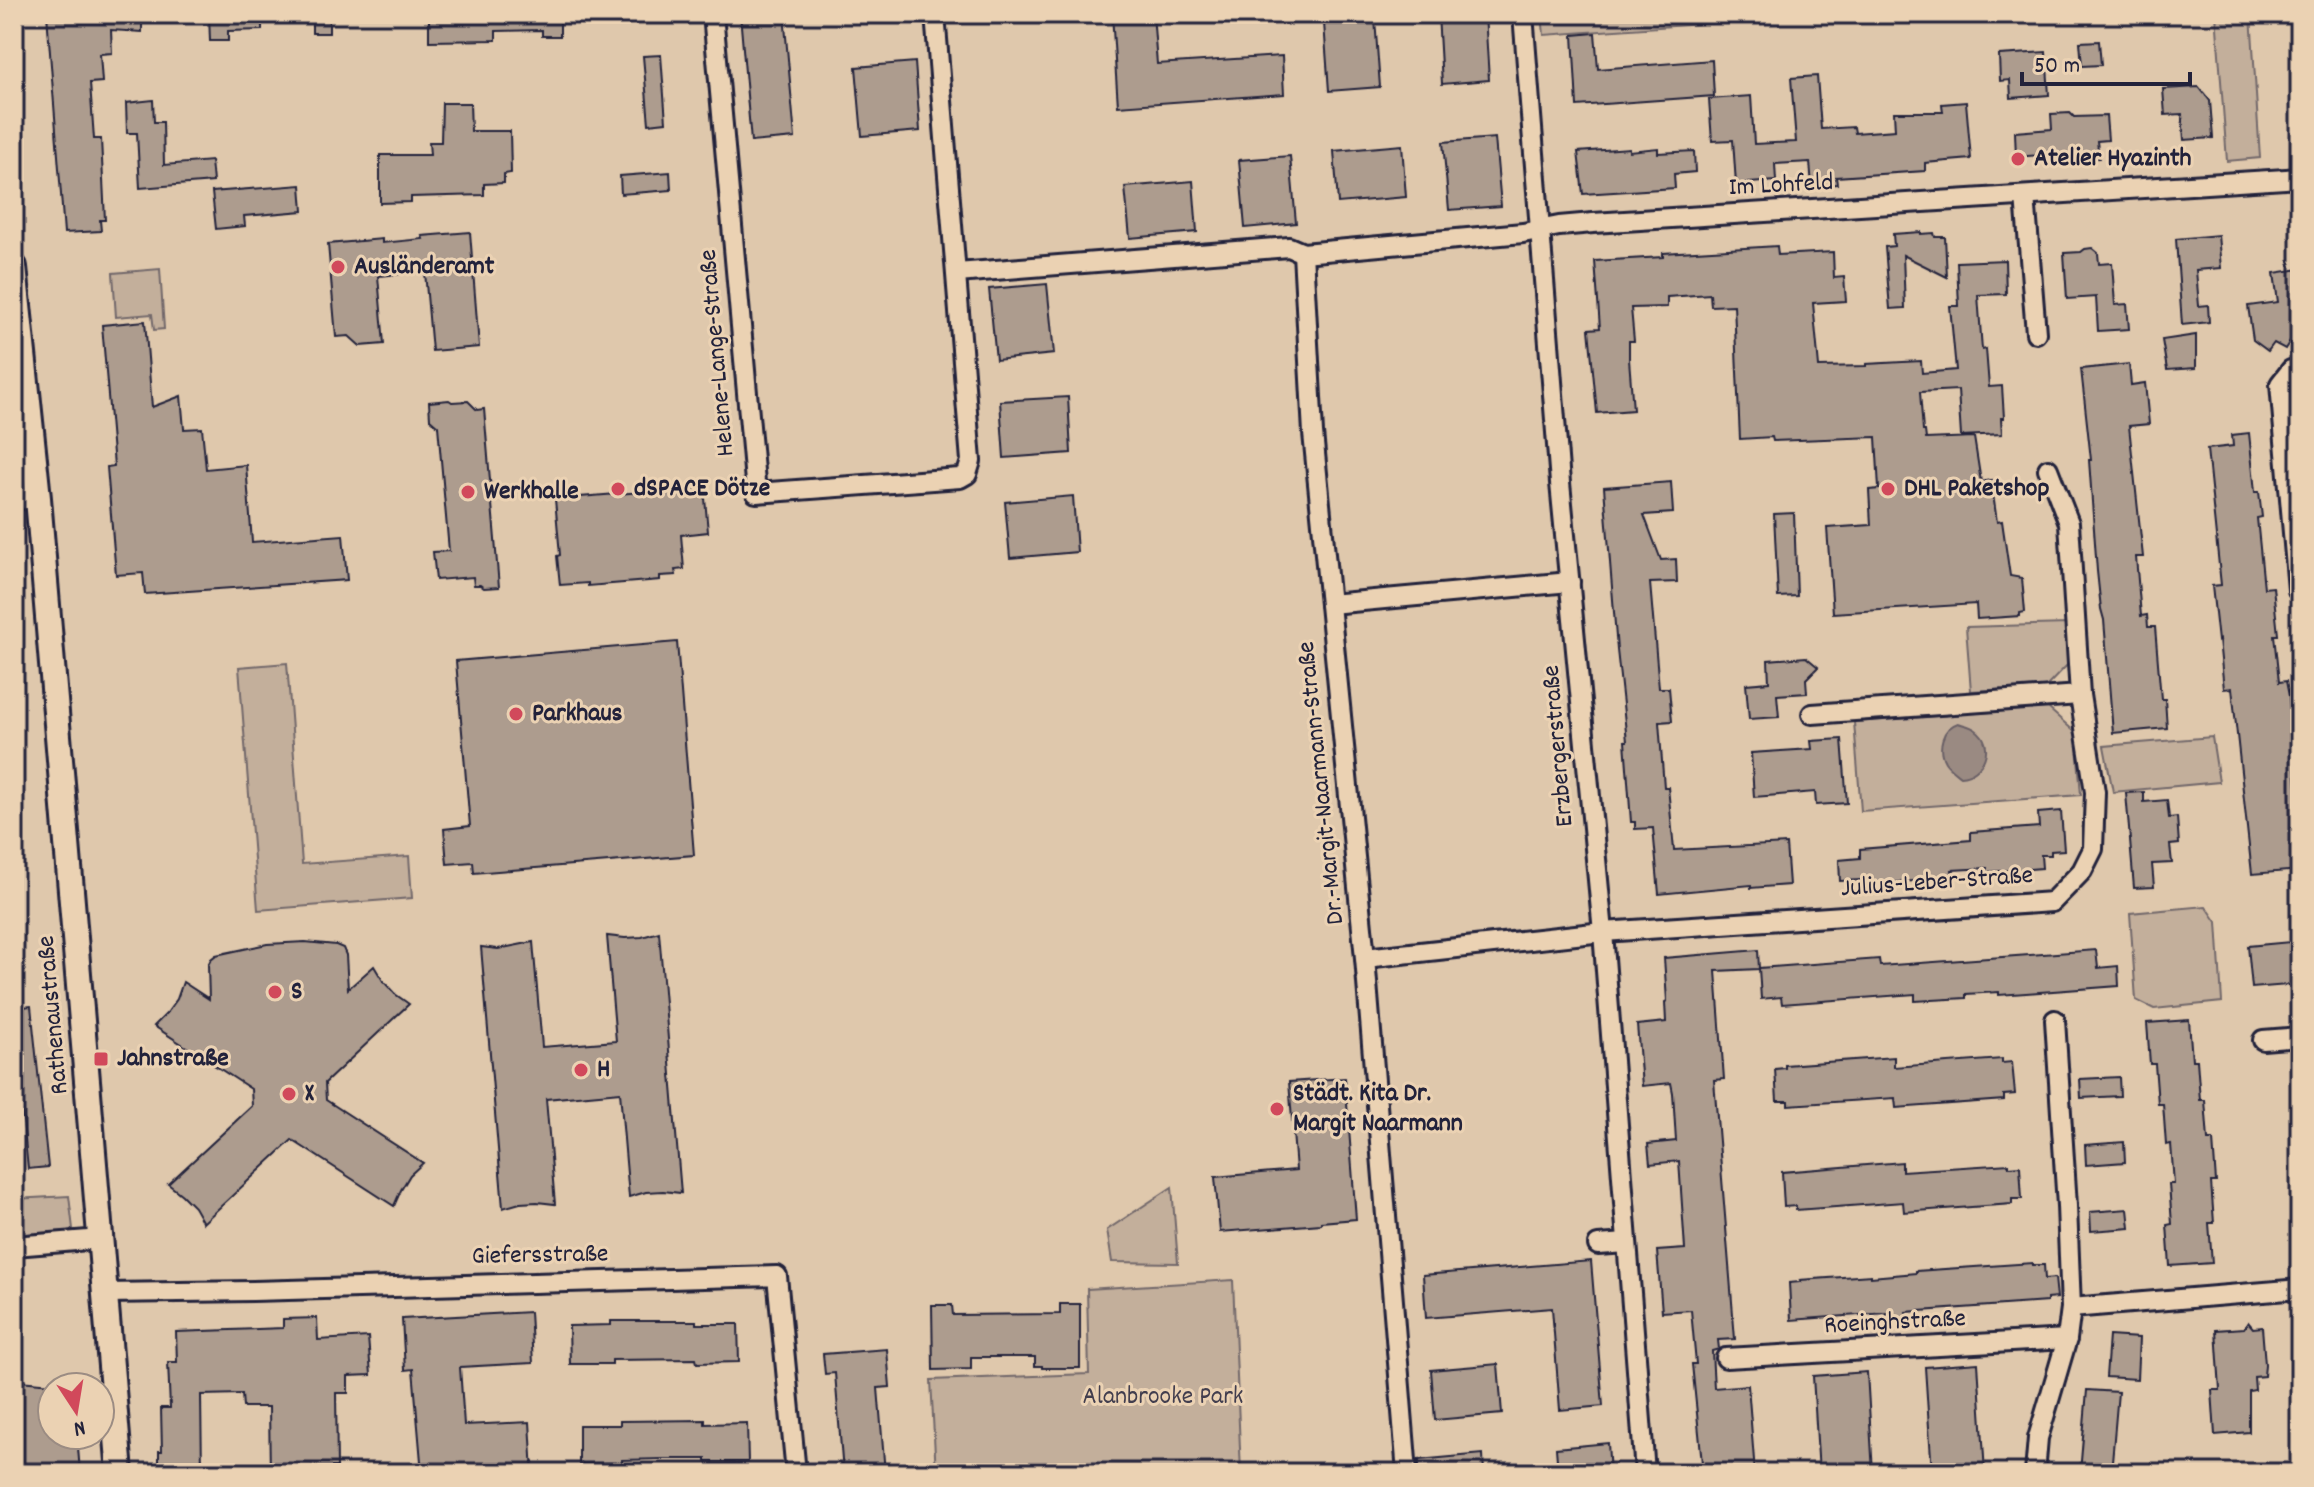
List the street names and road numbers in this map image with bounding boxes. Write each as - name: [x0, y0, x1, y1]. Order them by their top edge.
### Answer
- street label: Im Lohfeld: [1728, 165, 1834, 207]
- street label: Helene-Lange-Straße: [691, 248, 745, 458]
- street label: Dr.-Margit-Naarmann-Straße: [1289, 640, 1355, 926]
- street label: Erzbergerstraße: [1533, 664, 1585, 828]
- street label: Julius-Leber-Straße: [1840, 858, 2034, 908]
- street label: Rathenaustraße: [29, 934, 79, 1096]
- street label: Giefersstraße: [471, 1236, 609, 1276]
- street label: Roeinghstraße: [1823, 1301, 1967, 1345]

